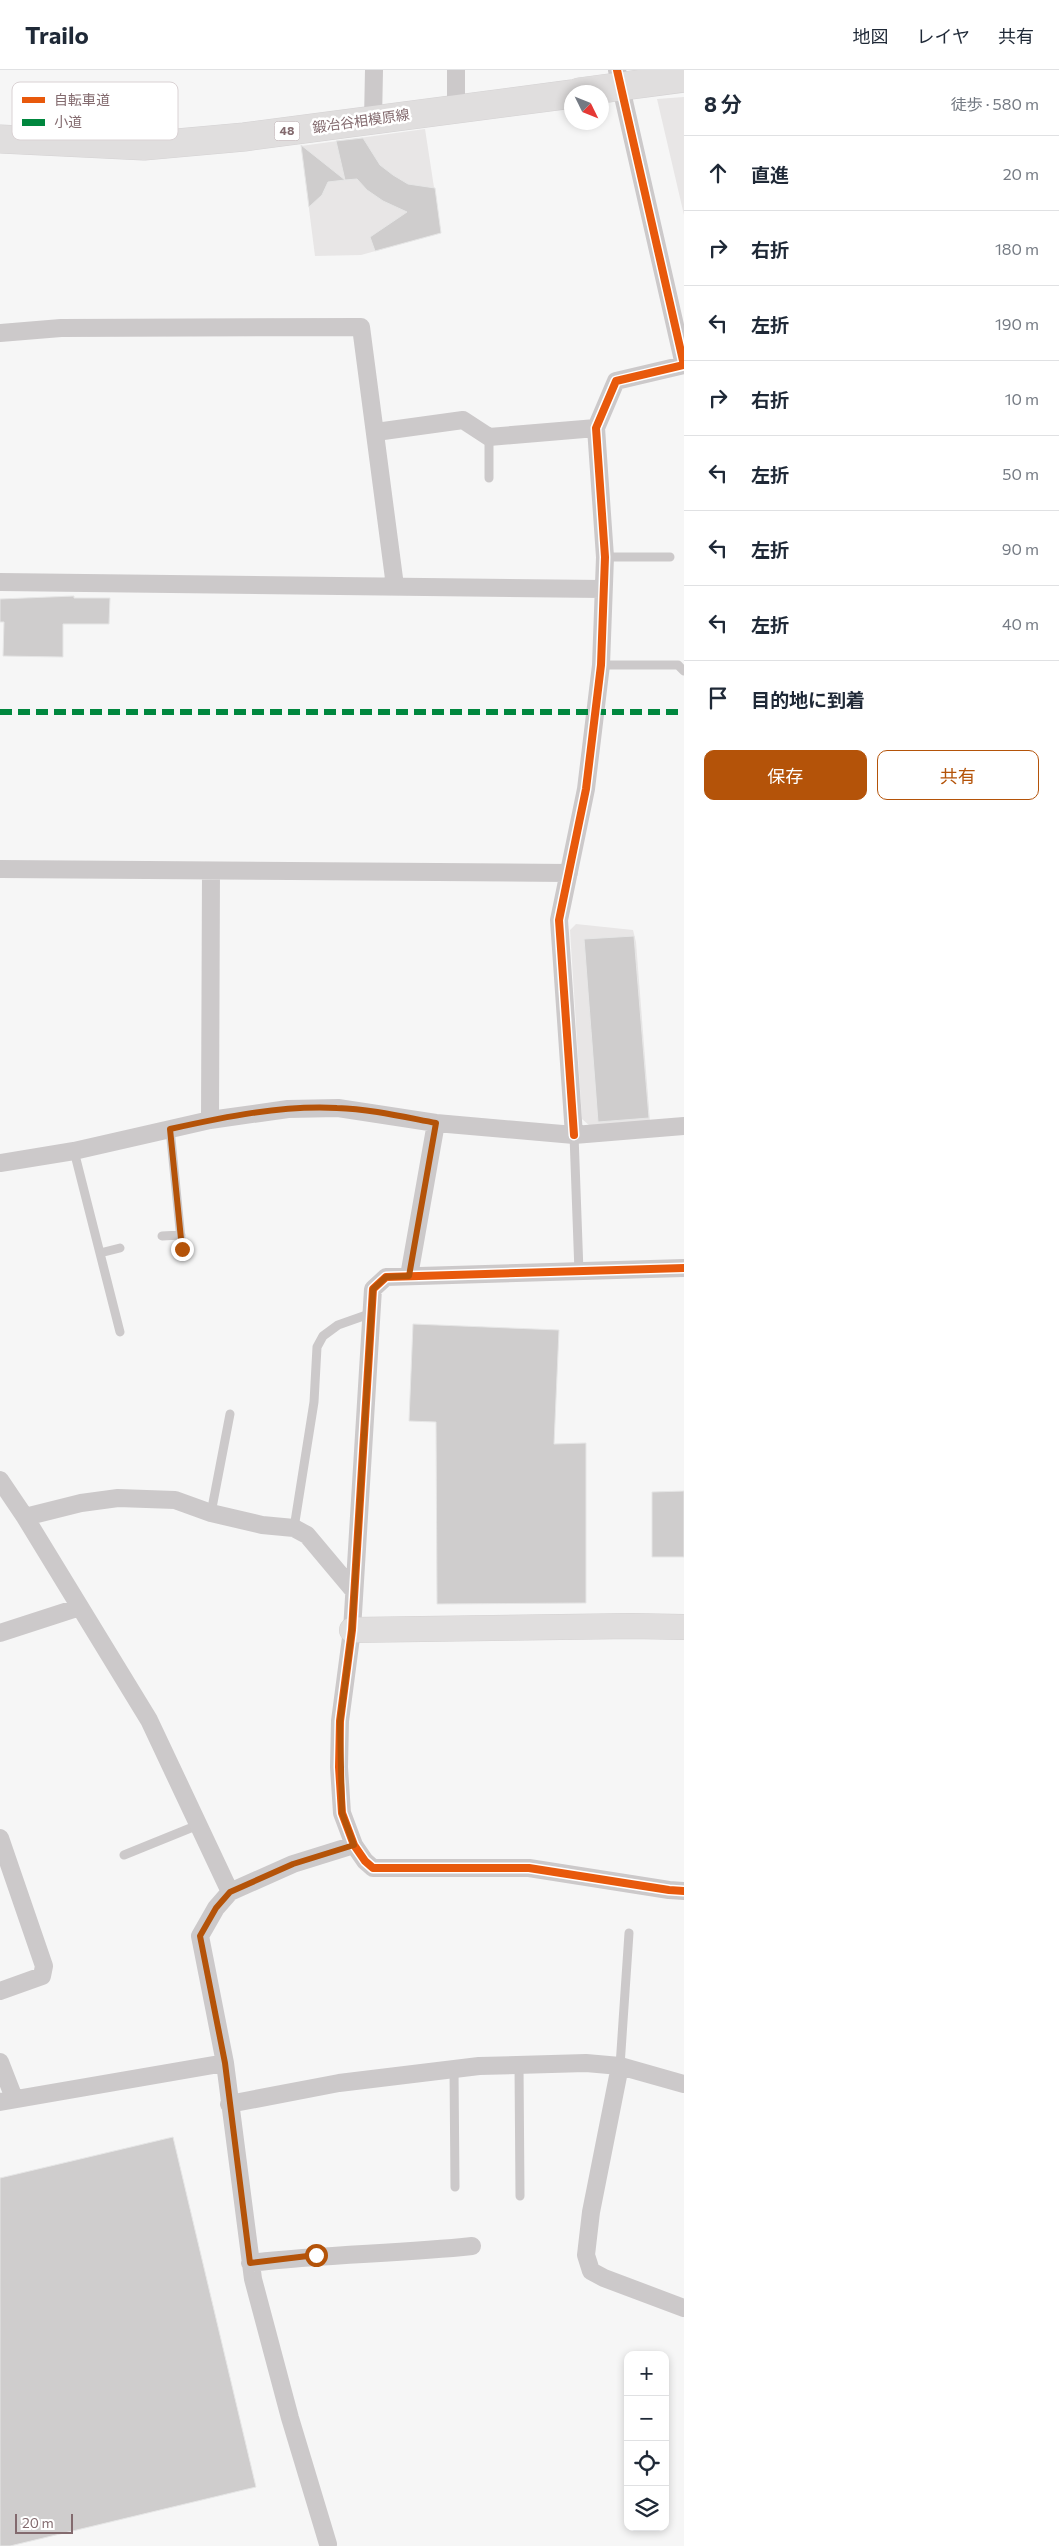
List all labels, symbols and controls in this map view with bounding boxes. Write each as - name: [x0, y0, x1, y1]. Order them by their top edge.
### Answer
- text: Trailo: [25, 20, 89, 49]
- text: 地図: [853, 25, 889, 47]
- text: レイヤ: [917, 25, 970, 47]
- text: 共有: [998, 25, 1034, 47]
- legend: [12, 82, 178, 140]
- north arrow: [564, 85, 609, 130]
- text: 自転車道: [54, 91, 110, 108]
- text: 8 分: [704, 91, 742, 116]
- text: 徒歩 · 580 m: [951, 94, 1039, 113]
- street label: 鍛冶谷相模原線: [311, 105, 411, 136]
- text: 小道: [54, 113, 82, 130]
- road number: 48: [274, 121, 300, 140]
- icon: ahead: [704, 159, 732, 187]
- text: 直進: [751, 163, 789, 186]
- text: 20 m: [1003, 164, 1039, 183]
- icon: right: [704, 234, 732, 262]
- text: 右折: [751, 238, 789, 261]
- text: 180 m: [995, 239, 1039, 258]
- icon: left: [704, 309, 732, 337]
- text: 左折: [751, 313, 789, 336]
- text: 190 m: [995, 314, 1039, 333]
- icon: right: [704, 384, 732, 412]
- text: 右折: [751, 388, 789, 411]
- text: 10 m: [1005, 389, 1039, 408]
- icon: left: [704, 459, 732, 487]
- text: 左折: [751, 463, 789, 486]
- text: 50 m: [1002, 464, 1039, 483]
- icon: left: [704, 534, 732, 562]
- text: 左折: [751, 538, 789, 561]
- text: 90 m: [1002, 539, 1039, 558]
- icon: left: [704, 609, 732, 637]
- text: 左折: [751, 613, 789, 636]
- text: 40 m: [1002, 614, 1039, 633]
- icon: arrive: [704, 684, 732, 712]
- text: 目的地に到着: [751, 688, 865, 711]
- button: 保存: [704, 750, 867, 800]
- button: 共有: [877, 750, 1039, 800]
- route end: [171, 1238, 194, 1261]
- route start: [305, 2244, 328, 2267]
- map controls: [624, 2351, 669, 2531]
- button: +: [624, 2351, 669, 2396]
- button: −: [624, 2396, 669, 2441]
- button: locate: [624, 2441, 669, 2486]
- button: layers: [624, 2486, 669, 2531]
- scale bar: [15, 2511, 72, 2534]
- text: 20 m: [22, 2514, 54, 2531]

